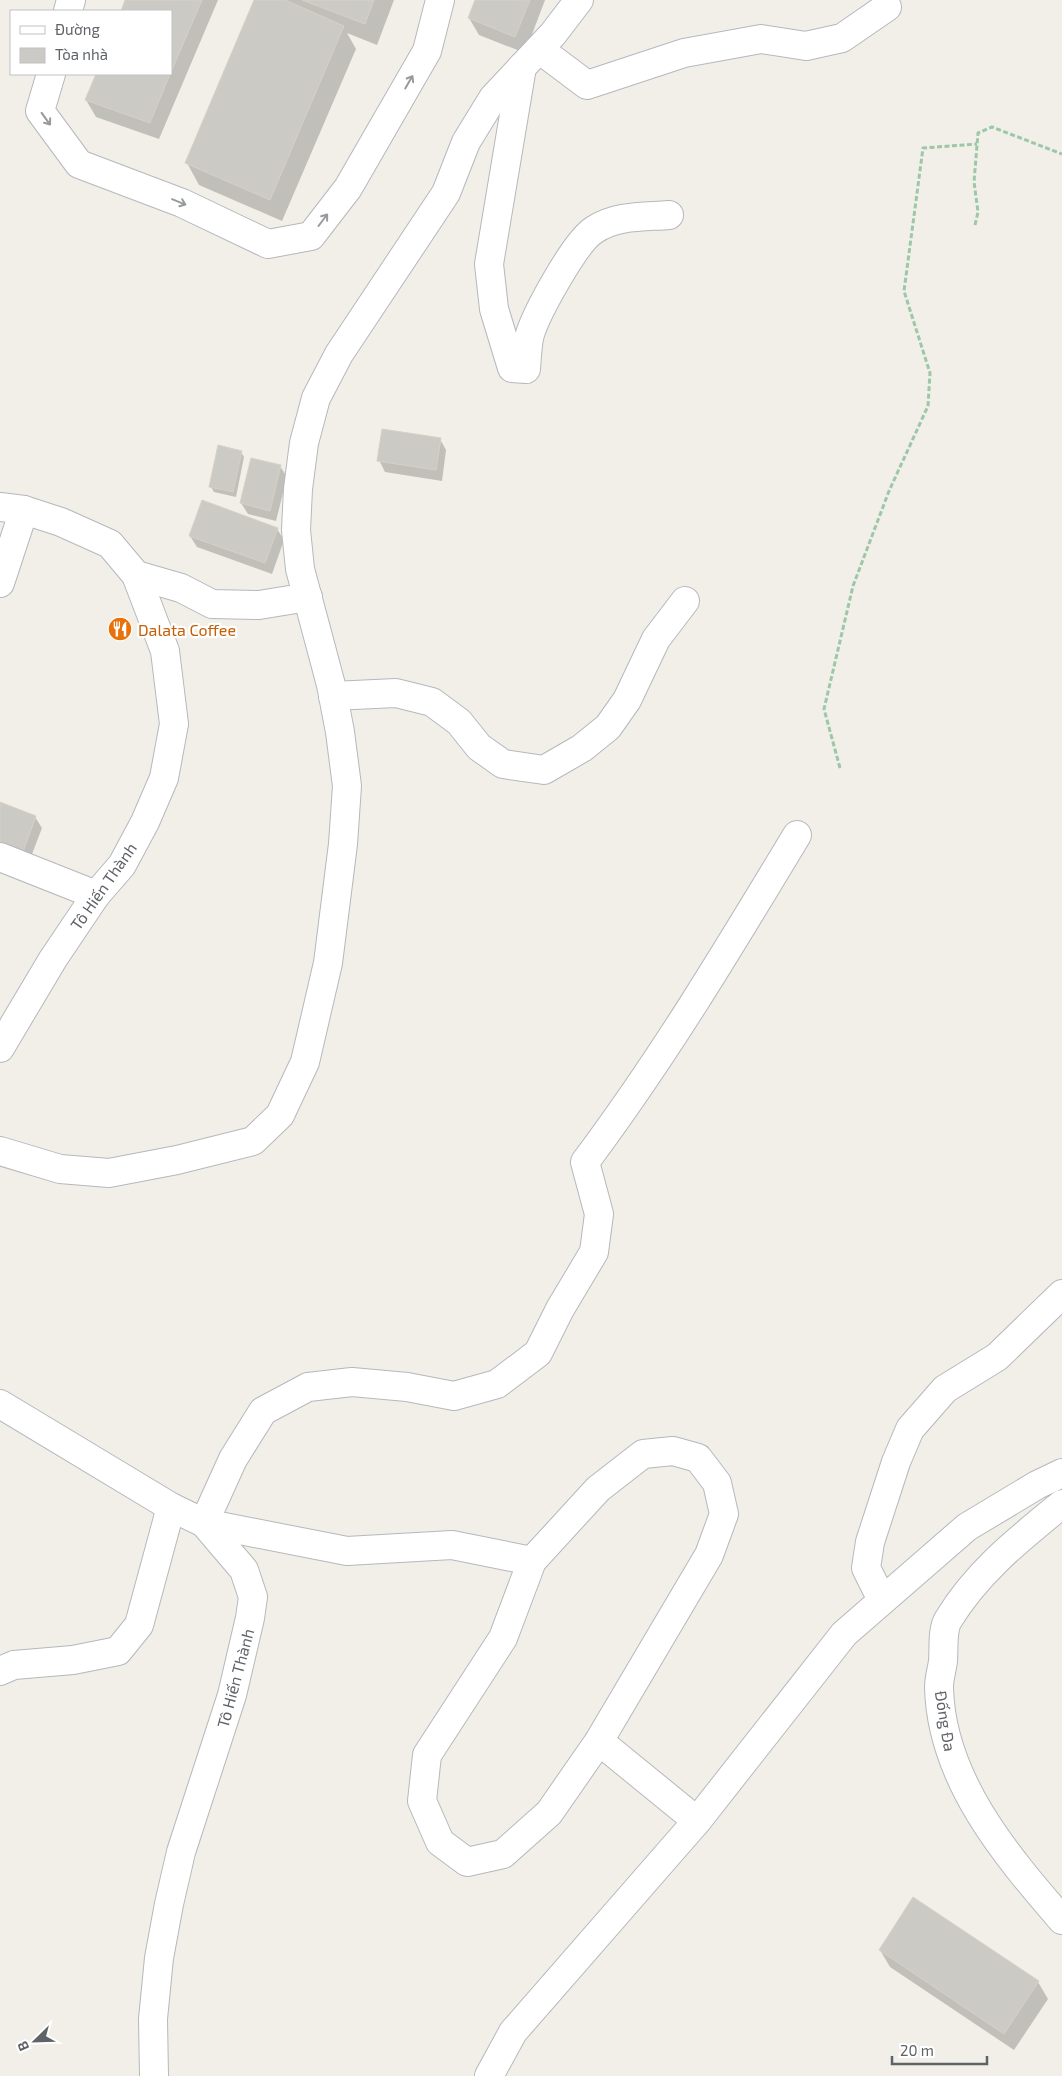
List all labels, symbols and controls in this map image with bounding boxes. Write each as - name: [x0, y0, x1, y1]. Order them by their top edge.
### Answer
- legend: [10, 10, 172, 75]
- text: Đường: [55, 20, 100, 38]
- text: Tòa nhà: [55, 45, 108, 63]
- one-way arrow: [404, 76, 414, 90]
- one-way arrow: [41, 112, 51, 126]
- one-way arrow: [170, 198, 186, 207]
- one-way arrow: [318, 214, 329, 227]
- restaurant icon: Dalata Coffee: [107, 616, 133, 642]
- place label: Dalata Coffee: [138, 620, 236, 639]
- street label: Tô Hiến Thành: [66, 839, 140, 933]
- street label: Tô Hiến Thành: [213, 1626, 257, 1730]
- street label: Đống Đa: [932, 1689, 960, 1753]
- north arrow: [10, 2016, 60, 2066]
- scale bar: [892, 2034, 987, 2066]
- text: B: [13, 2039, 32, 2054]
- text: 20 m: [900, 2041, 934, 2059]

